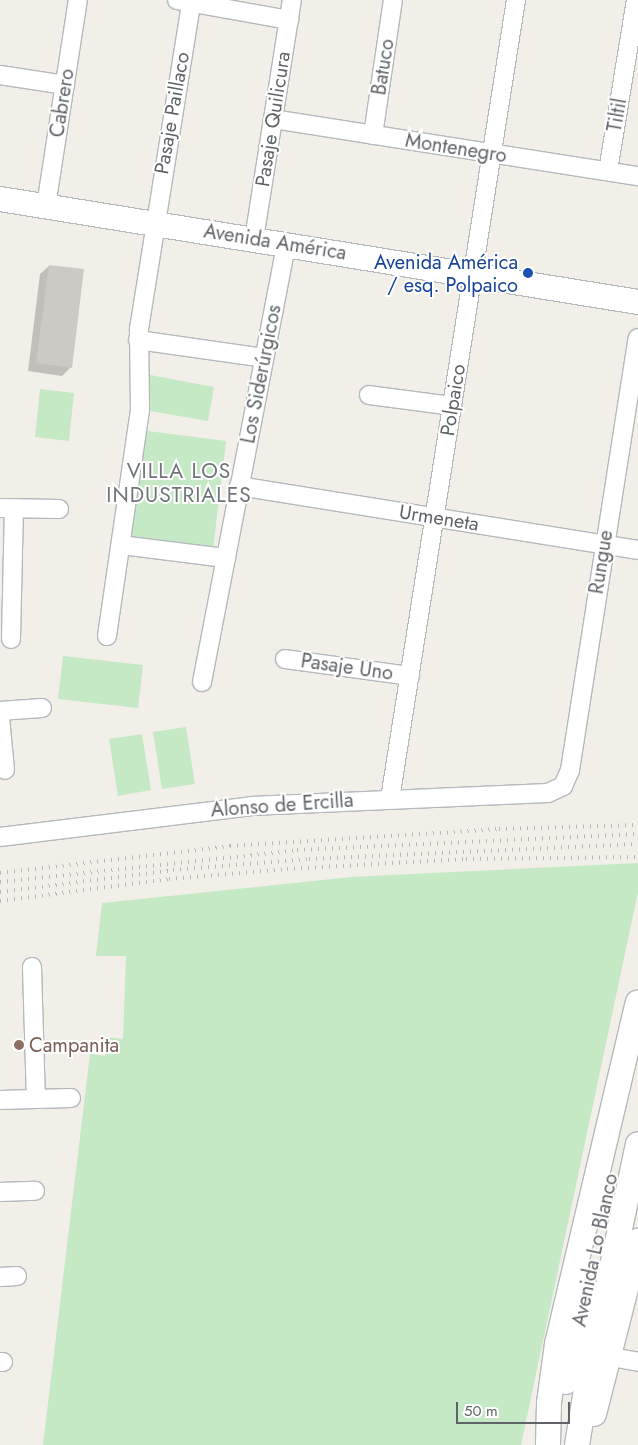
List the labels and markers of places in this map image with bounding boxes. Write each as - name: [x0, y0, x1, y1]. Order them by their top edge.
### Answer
- place label: Avenida América / esq. Polpaico: [374, 250, 518, 297]
- marker: Avenida América / esq. Polpaico: [522, 267, 534, 279]
- place label: Campanita: [29, 1033, 119, 1057]
- marker: Campanita: [13, 1039, 25, 1051]

